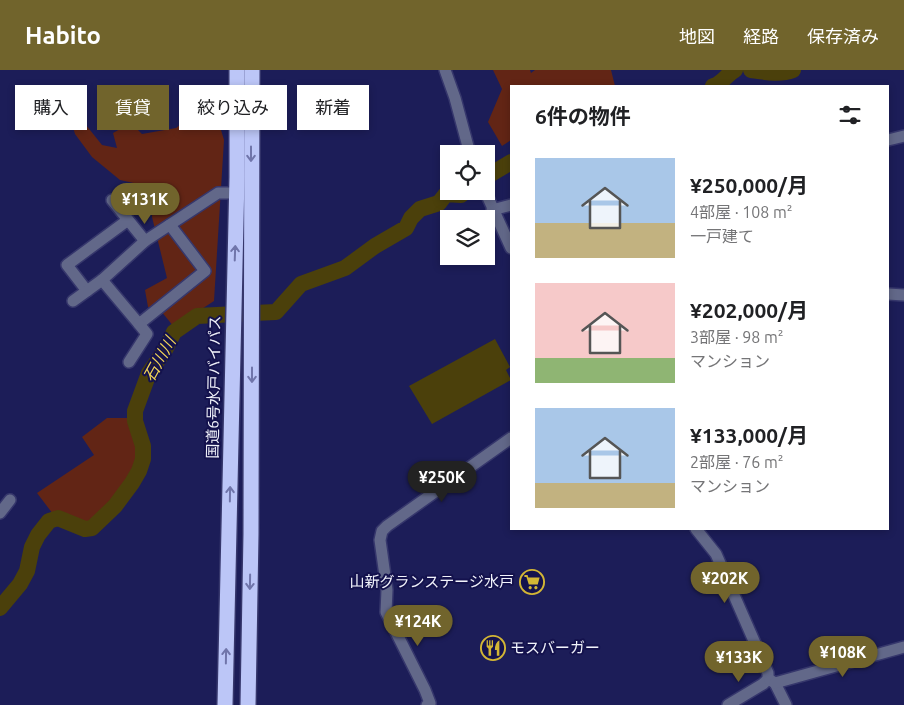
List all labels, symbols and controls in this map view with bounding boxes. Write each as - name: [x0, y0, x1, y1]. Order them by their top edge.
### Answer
- text: Habito: [25, 22, 101, 49]
- text: 地図: [679, 26, 715, 46]
- text: 経路: [743, 26, 779, 46]
- text: 保存済み: [807, 26, 879, 46]
- chip: 購入: [15, 85, 87, 130]
- chip: 賃貸: [97, 85, 169, 130]
- chip: 絞り込み: [179, 85, 287, 130]
- chip: 新着: [297, 85, 369, 130]
- icon: filters: [836, 101, 864, 129]
- text: 6件の物件: [535, 104, 631, 128]
- one-way arrow: [246, 145, 256, 161]
- map controls: [440, 145, 495, 265]
- button: locate: [440, 145, 495, 200]
- text: ¥250,000/月: [690, 173, 808, 197]
- icon: home: [575, 178, 635, 238]
- pin: ¥131K: [110, 182, 180, 225]
- text: ¥131K: [122, 190, 168, 208]
- text: 4部屋 · 108 m²: [690, 203, 793, 221]
- button: layers: [440, 210, 495, 265]
- text: 一戸建て: [690, 227, 754, 245]
- one-way arrow: [230, 245, 240, 262]
- text: ¥202,000/月: [690, 298, 808, 322]
- icon: home: [575, 303, 635, 363]
- street label: 国道6号水戸バイパス: [204, 315, 223, 459]
- text: 3部屋 · 98 m²: [690, 328, 784, 346]
- water label: 石川川: [139, 332, 179, 384]
- text: マンション: [690, 352, 770, 370]
- one-way arrow: [247, 366, 257, 383]
- text: ¥133,000/月: [690, 423, 808, 447]
- icon: home: [575, 428, 635, 488]
- text: 2部屋 · 76 m²: [690, 453, 784, 471]
- pin: ¥250K: [407, 460, 477, 503]
- text: ¥250K: [419, 468, 465, 486]
- text: マンション: [690, 477, 770, 495]
- one-way arrow: [225, 486, 234, 502]
- pin: ¥202K: [690, 562, 760, 604]
- supermarket icon: 山新グランステージ水戸: [519, 569, 545, 595]
- text: ¥202K: [702, 569, 748, 587]
- place label: 山新グランステージ水戸: [350, 573, 514, 590]
- one-way arrow: [245, 574, 255, 590]
- pin: ¥124K: [383, 604, 453, 647]
- text: ¥124K: [395, 612, 441, 630]
- restaurant icon: モスバーガー: [480, 635, 506, 661]
- pin: ¥108K: [808, 636, 878, 678]
- place label: モスバーガー: [510, 639, 600, 656]
- pin: ¥133K: [704, 640, 774, 683]
- text: ¥108K: [820, 643, 866, 661]
- text: ¥133K: [716, 648, 762, 666]
- one-way arrow: [221, 649, 231, 665]

